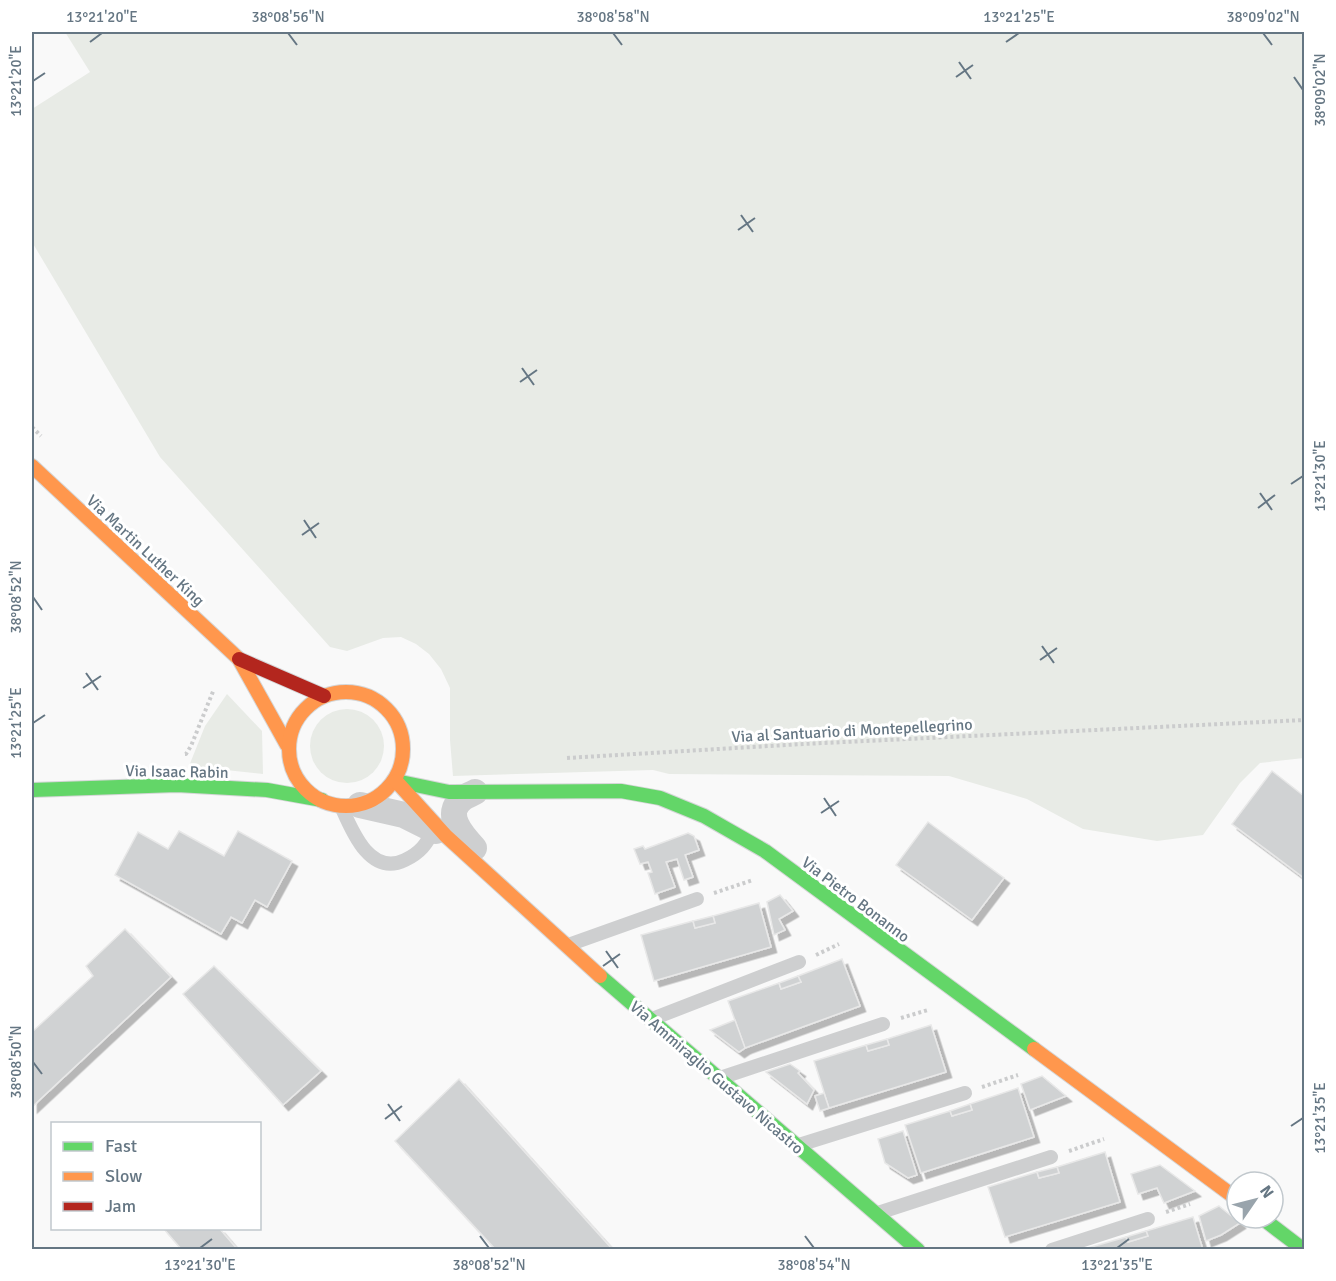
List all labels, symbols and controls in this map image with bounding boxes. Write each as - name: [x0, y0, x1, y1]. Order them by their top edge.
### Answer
- text: 13°21'20"E: [66, 8, 138, 26]
- text: 38°08'56"N: [251, 8, 325, 26]
- text: 38°08'58"N: [576, 8, 650, 26]
- text: 13°21'25"E: [983, 8, 1055, 26]
- text: 38°09'02"N: [1226, 8, 1300, 26]
- text: 13°21'20"E: [7, 45, 25, 117]
- text: 38°09'02"N: [1311, 53, 1329, 127]
- text: 13°21'30"E: [1311, 440, 1329, 512]
- street label: Via Martin Luther King: [82, 491, 209, 611]
- text: 38°08'52"N: [7, 560, 25, 634]
- text: 13°21'25"E: [7, 687, 25, 759]
- street label: Via al Santuario di Montepellegrino: [731, 715, 973, 747]
- street label: Via Isaac Rabin: [125, 761, 229, 783]
- street label: Via Pietro Bonanno: [797, 853, 913, 947]
- street label: Via Ammiraglio Gustavo Nicastro: [625, 997, 807, 1159]
- text: 38°08'50"N: [7, 1025, 25, 1099]
- text: 13°21'35"E: [1311, 1082, 1329, 1154]
- legend: [51, 1122, 261, 1230]
- text: Fast: [105, 1135, 137, 1157]
- text: Slow: [105, 1165, 142, 1187]
- north arrow: [1225, 1170, 1285, 1230]
- text: N: [1255, 1182, 1278, 1202]
- text: Jam: [105, 1195, 136, 1217]
- text: 13°21'30"E: [164, 1256, 236, 1274]
- text: 38°08'52"N: [452, 1256, 526, 1274]
- text: 38°08'54"N: [777, 1256, 851, 1274]
- text: 13°21'35"E: [1081, 1256, 1153, 1274]

